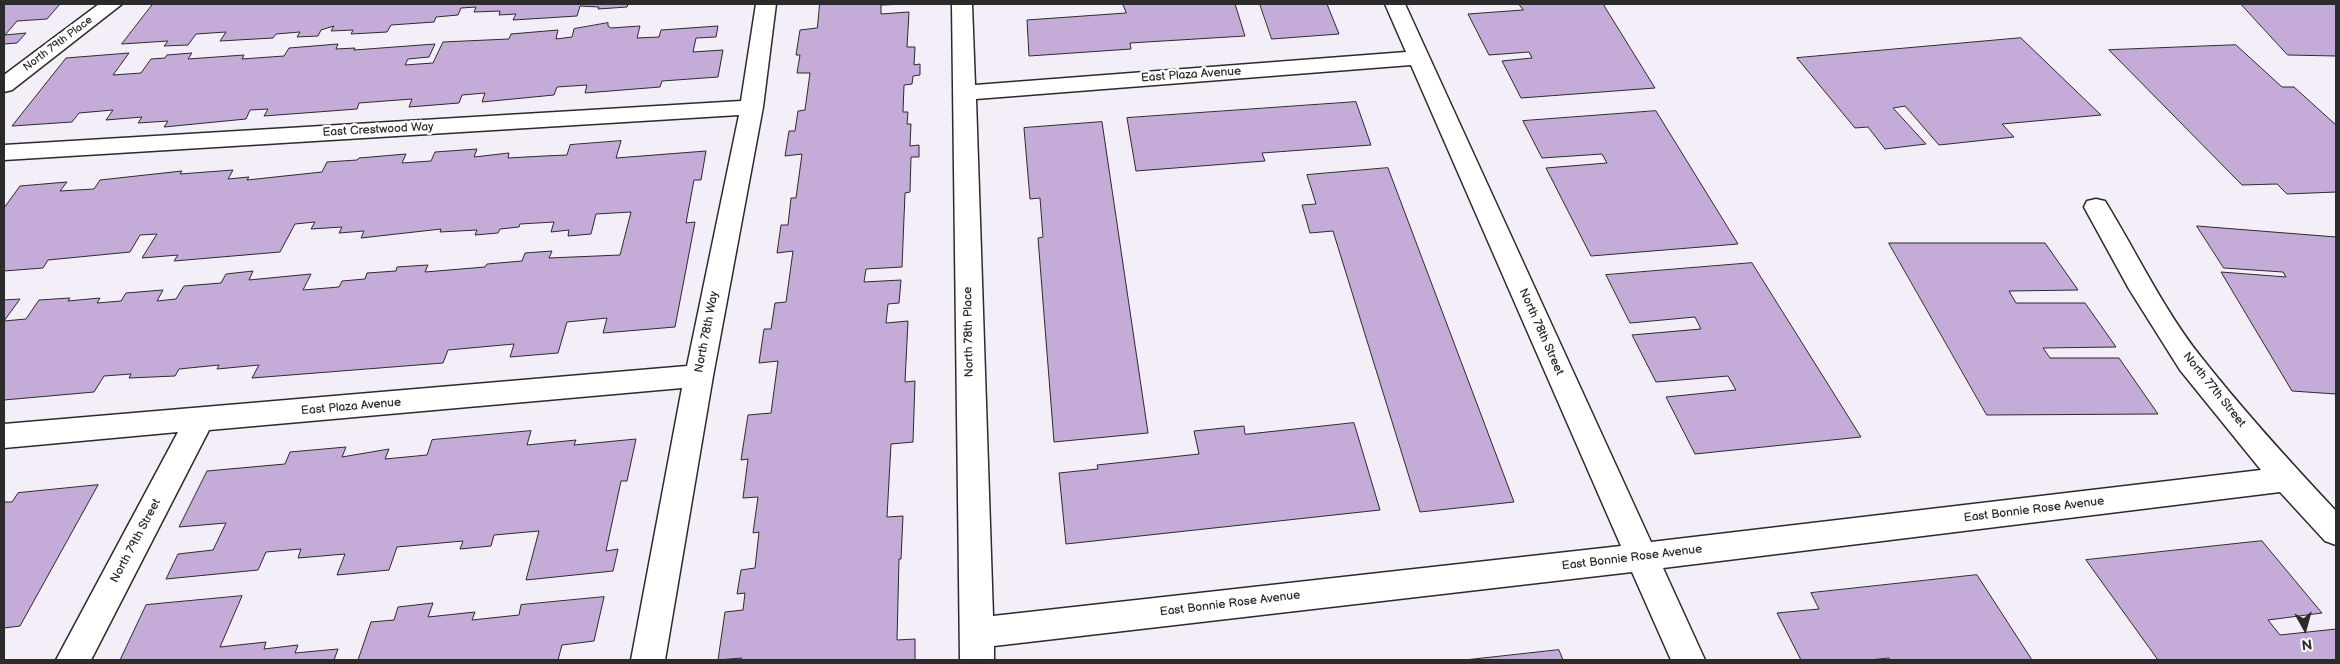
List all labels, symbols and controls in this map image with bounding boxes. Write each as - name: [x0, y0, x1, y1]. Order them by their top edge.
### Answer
- street label: North 79th Place: [21, 14, 95, 74]
- street label: East Plaza Avenue: [1140, 64, 1242, 86]
- street label: East Crestwood Way: [322, 120, 434, 140]
- street label: North 78th Street: [1515, 286, 1567, 378]
- street label: North 78th Place: [961, 287, 977, 377]
- street label: North 78th Way: [692, 290, 722, 374]
- street label: North 77th Street: [2179, 350, 2249, 430]
- street label: East Plaza Avenue: [300, 395, 402, 419]
- street label: East Bonnie Rose Avenue: [1963, 494, 2105, 526]
- street label: North 79th Street: [108, 496, 164, 586]
- street label: East Bonnie Rose Avenue: [1561, 542, 1703, 574]
- street label: East Bonnie Rose Avenue: [1159, 588, 1301, 620]
- north arrow: [2280, 604, 2330, 654]
- text: N: [2301, 635, 2313, 653]

